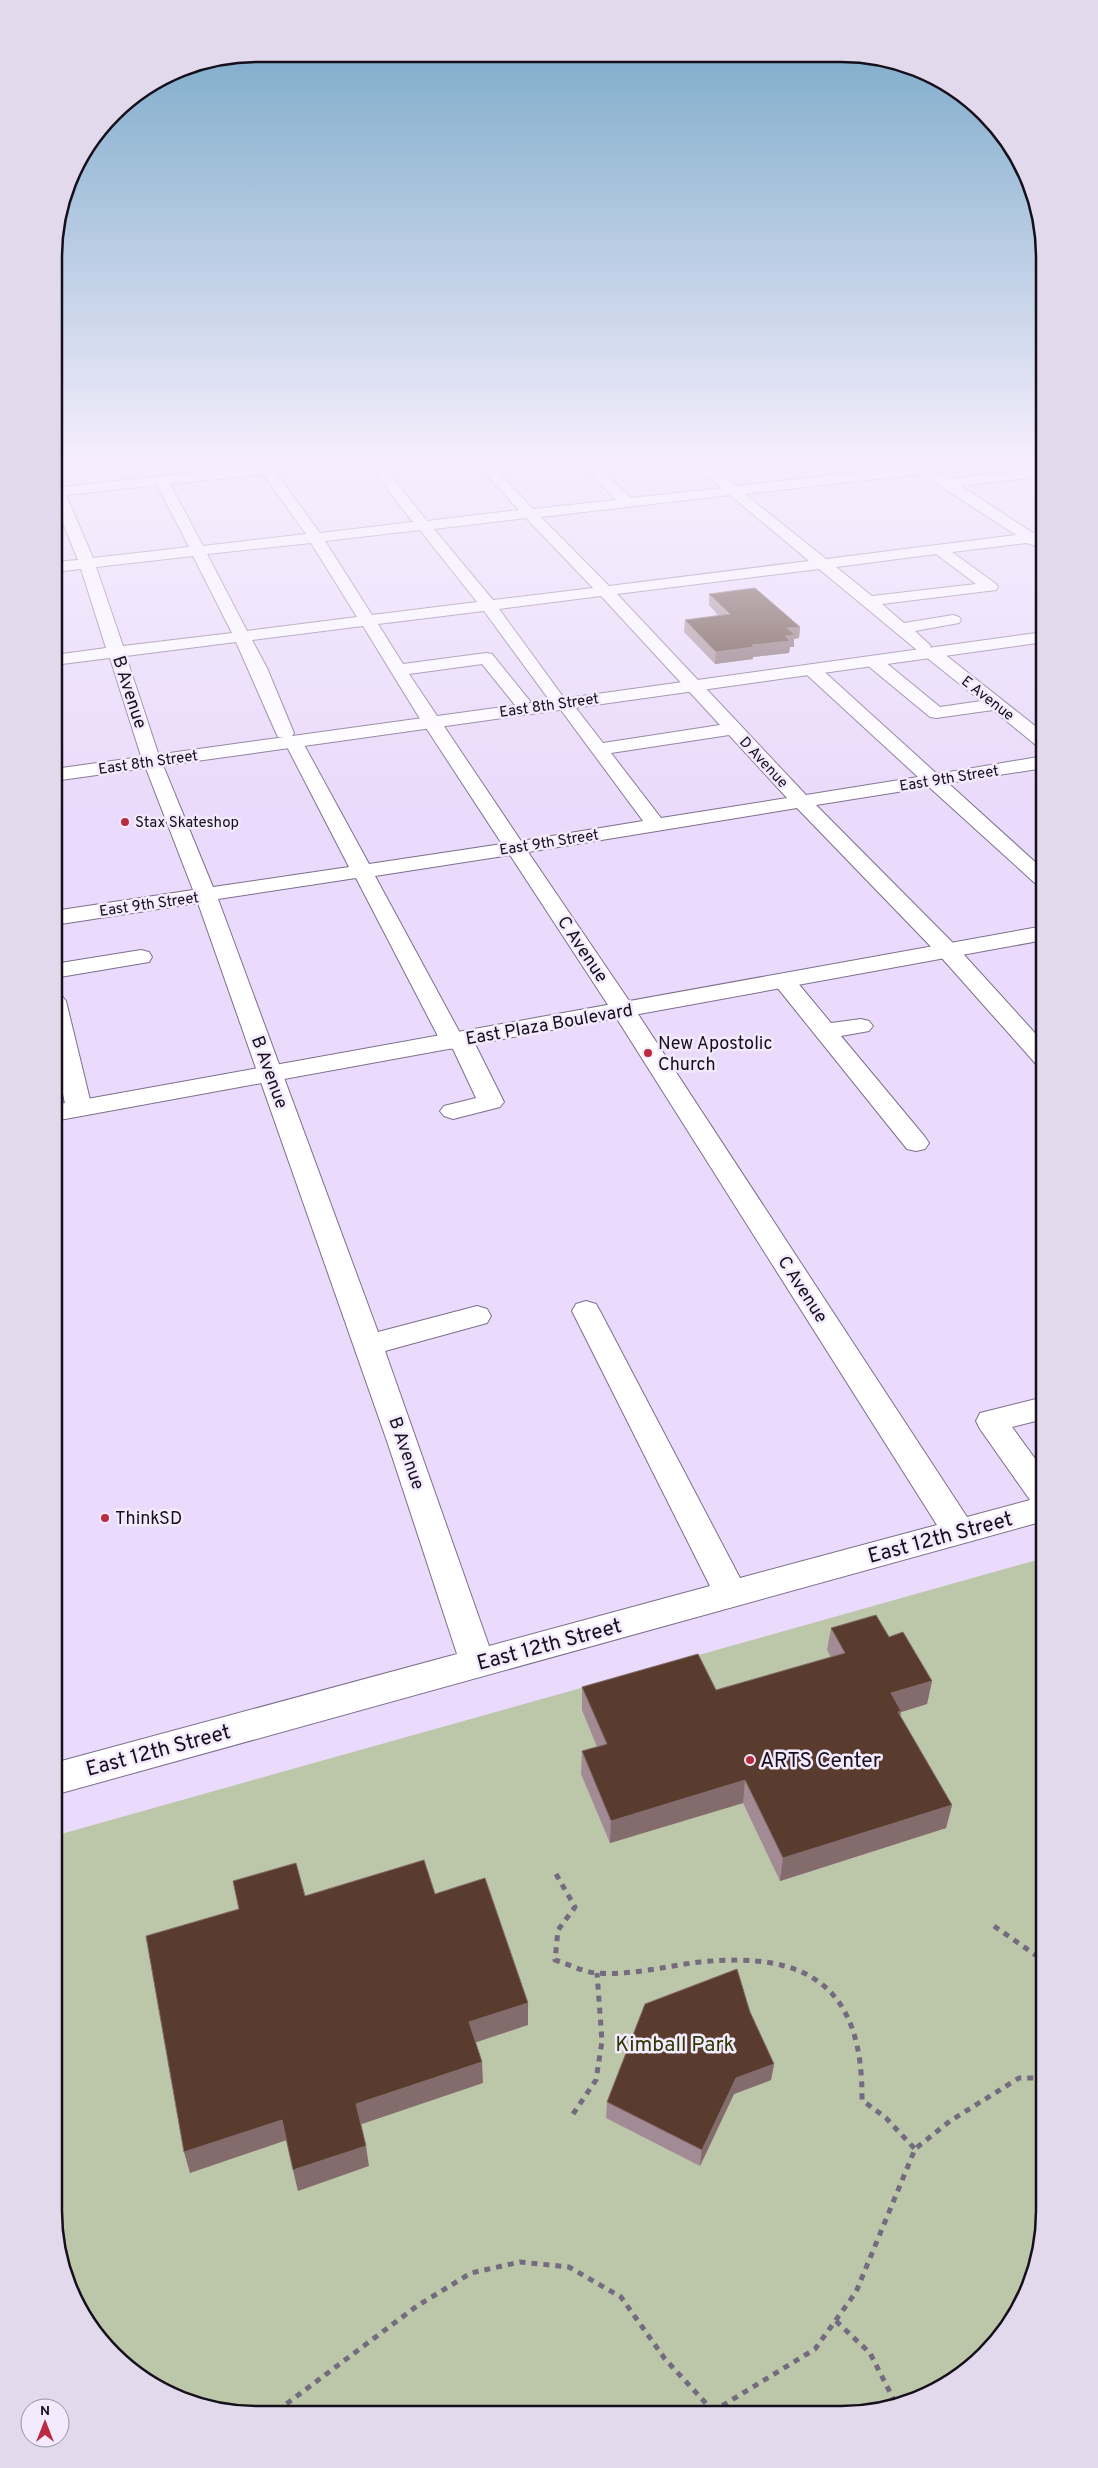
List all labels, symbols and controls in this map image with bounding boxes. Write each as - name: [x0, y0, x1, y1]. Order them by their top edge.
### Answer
- street label: B Avenue: [106, 653, 151, 732]
- street label: E Avenue: [957, 673, 1017, 726]
- street label: East 8th Street: [498, 690, 600, 723]
- street label: D Avenue: [734, 733, 791, 793]
- street label: East 8th Street: [97, 747, 199, 780]
- street label: East 9th Street: [898, 762, 1000, 797]
- place label: Stax Skateshop: [135, 814, 239, 833]
- marker: Stax Skateshop: [119, 816, 131, 828]
- street label: East 9th Street: [498, 826, 600, 861]
- street label: East 9th Street: [98, 889, 200, 922]
- street label: C Avenue: [551, 912, 612, 988]
- street label: East Plaza Boulevard: [464, 999, 635, 1051]
- street label: B Avenue: [245, 1033, 292, 1112]
- place label: New Apostolic Church: [658, 1033, 772, 1077]
- marker: New Apostolic Church: [642, 1047, 654, 1059]
- street label: C Avenue: [772, 1252, 832, 1328]
- street label: B Avenue: [382, 1414, 429, 1493]
- street label: East 12th Street: [865, 1506, 1016, 1571]
- place label: ThinkSD: [115, 1508, 182, 1531]
- marker: ThinkSD: [99, 1512, 111, 1524]
- street label: East 12th Street: [474, 1613, 625, 1678]
- street label: East 12th Street: [83, 1719, 234, 1784]
- place label: ARTS Center: [760, 1748, 881, 1775]
- marker: ARTS Center: [744, 1754, 756, 1766]
- park label: Kimball Park: [615, 2032, 735, 2059]
- north arrow: [20, 2398, 70, 2448]
- text: N: [40, 2403, 50, 2420]

